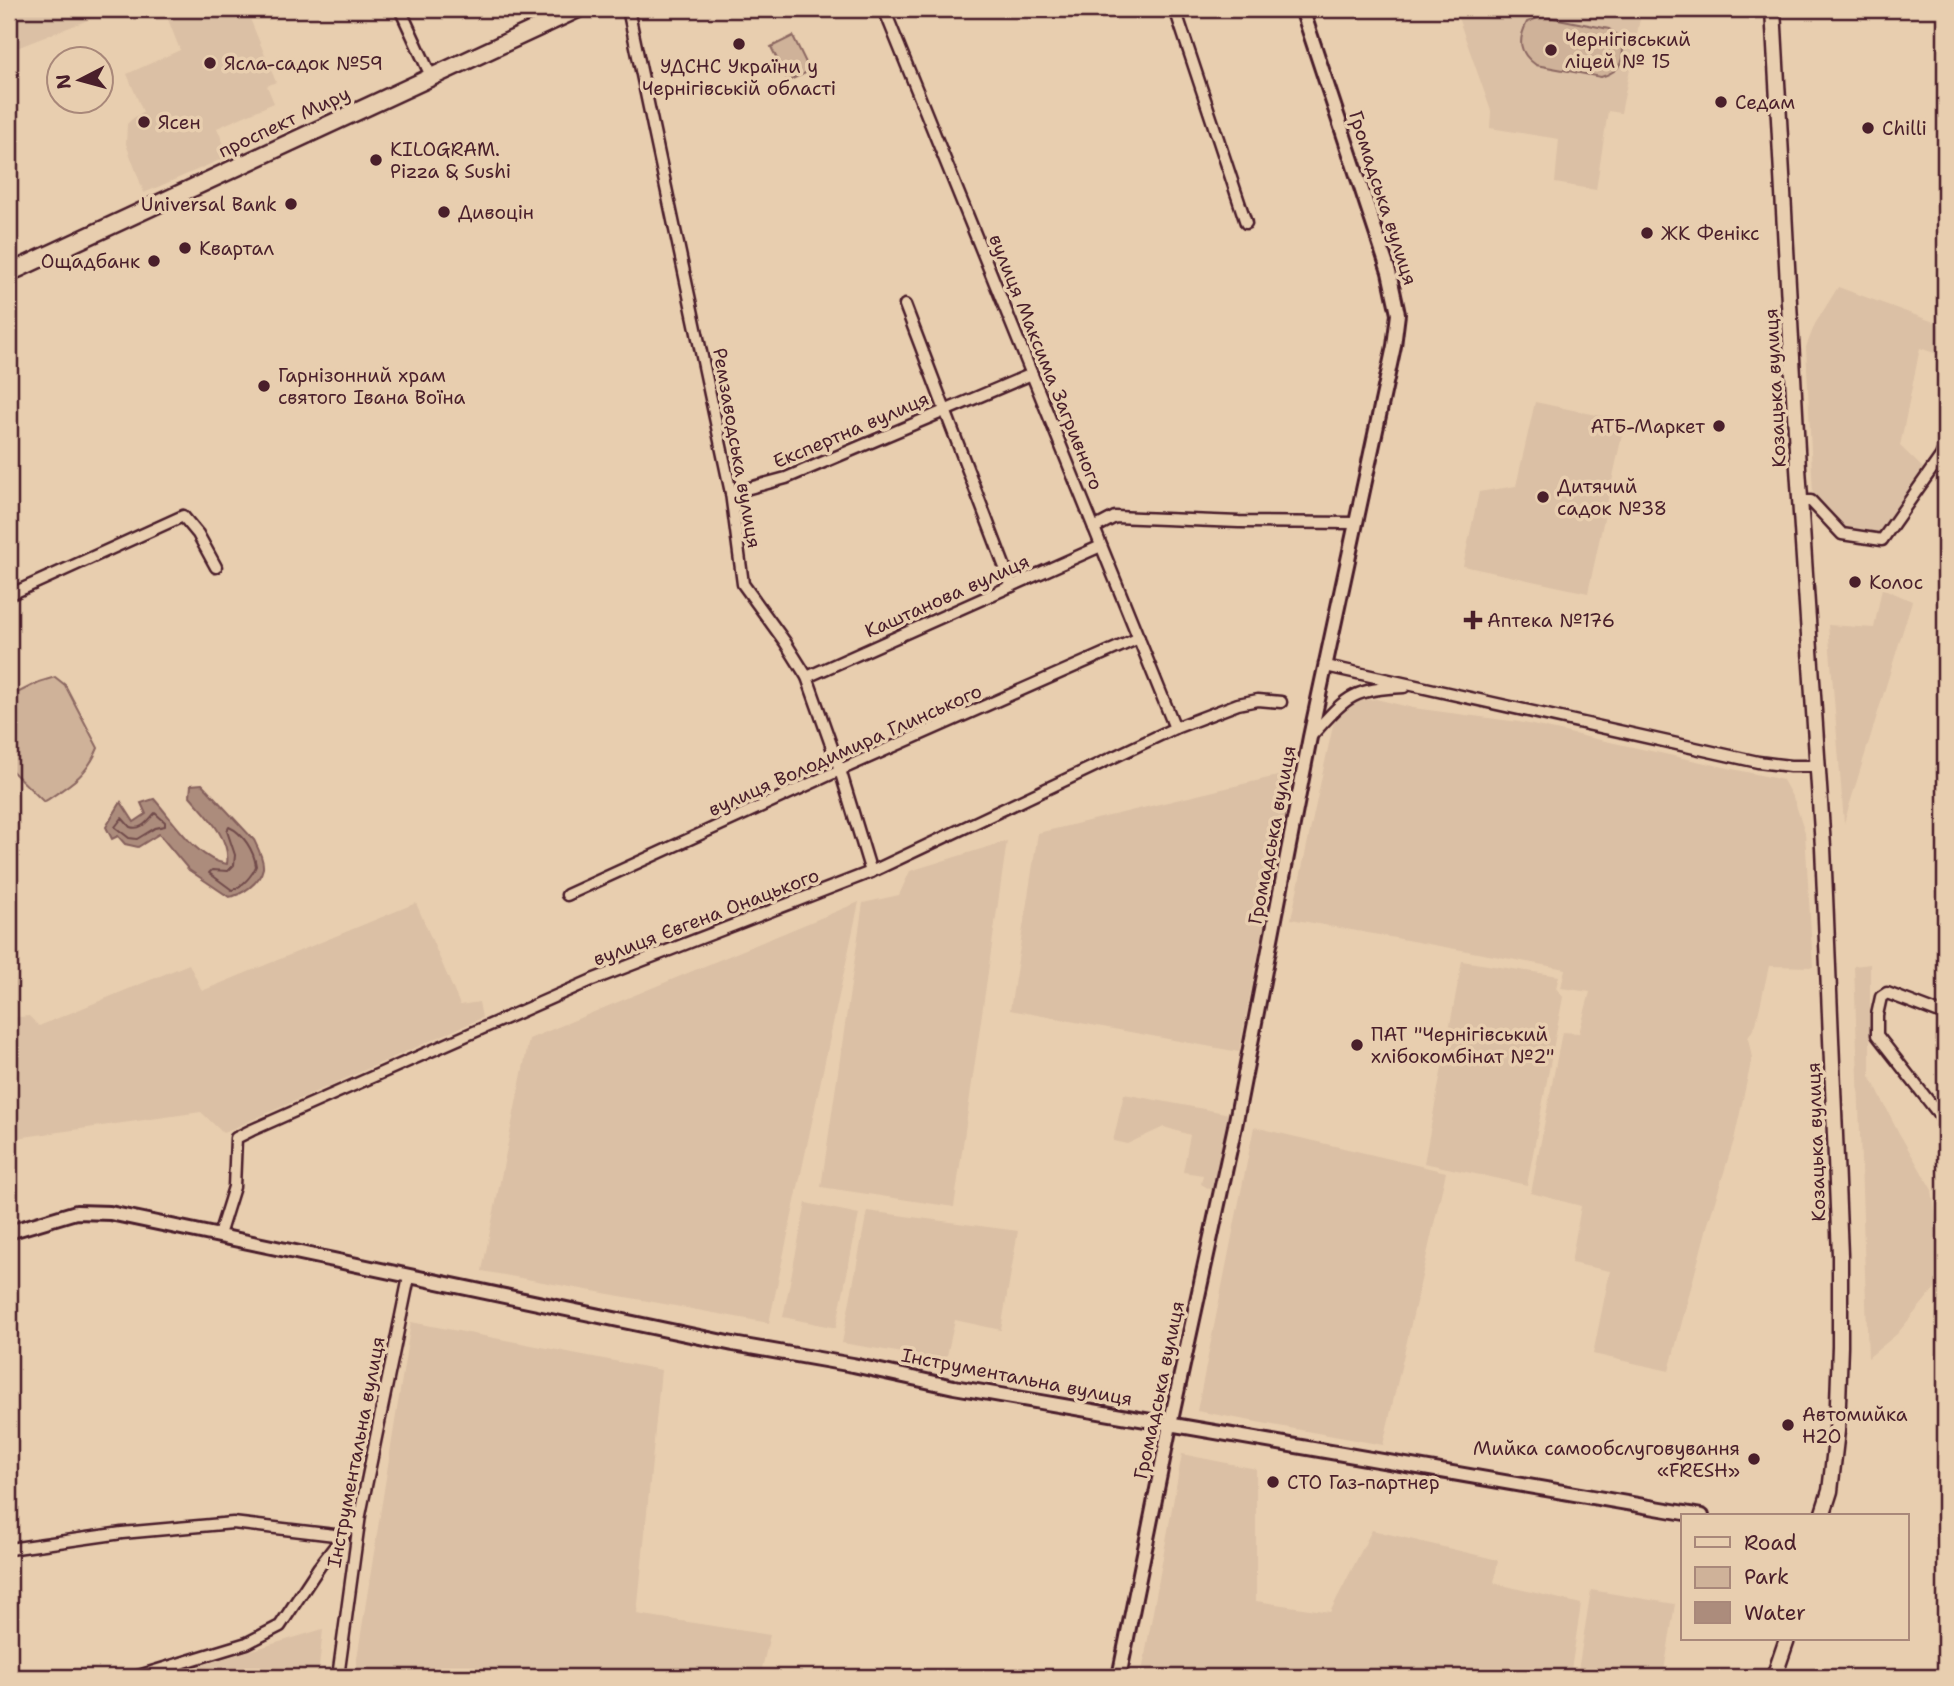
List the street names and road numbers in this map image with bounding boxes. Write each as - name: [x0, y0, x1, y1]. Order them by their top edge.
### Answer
- street label: проспект Миру: [214, 81, 354, 163]
- street label: Громадська вулиця: [1343, 108, 1423, 288]
- street label: вулиця Максима Загривного: [983, 230, 1109, 494]
- street label: Козацька вулиця: [1758, 308, 1792, 468]
- street label: Ремзаводська вулиця: [707, 346, 767, 550]
- street label: Експертна вулиця: [769, 386, 933, 474]
- street label: Каштанова вулиця: [861, 548, 1033, 644]
- street label: вулиця Володимира Глинського: [704, 678, 986, 822]
- street label: Громадська вулиця: [1242, 743, 1302, 927]
- street label: вулиця Євгена Онацького: [589, 862, 823, 972]
- street label: Козацька вулиця: [1801, 1062, 1831, 1222]
- street label: Громадська вулиця: [1128, 1298, 1190, 1482]
- street label: Інструментальна вулиця: [321, 1334, 391, 1570]
- street label: Інструментальна вулиця: [899, 1342, 1135, 1412]

